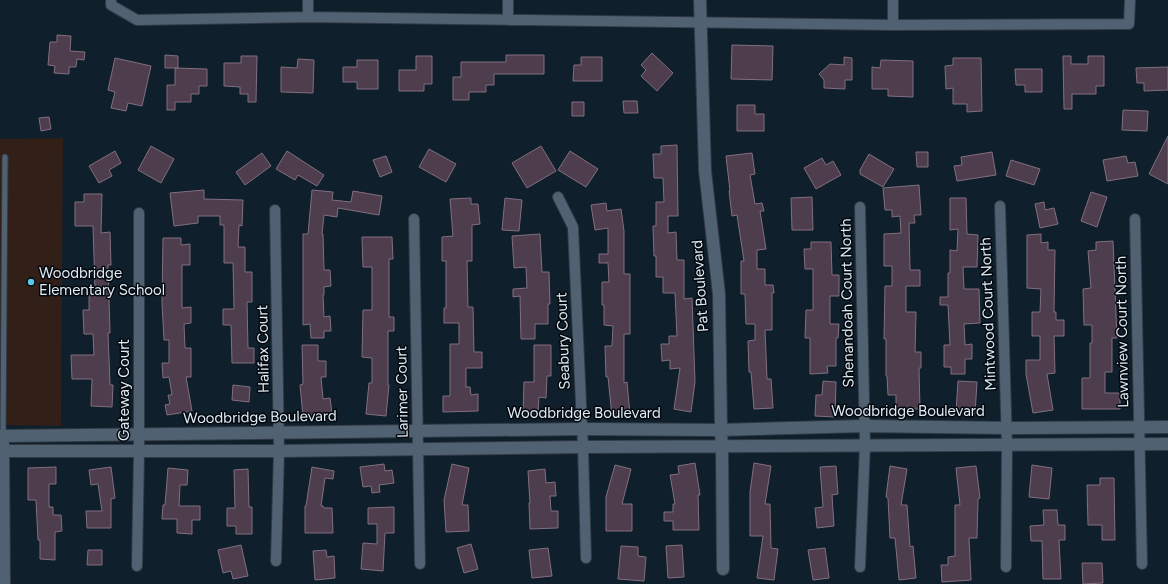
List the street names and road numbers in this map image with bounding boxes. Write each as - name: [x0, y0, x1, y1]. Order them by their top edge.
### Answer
- street label: Shenandoah Court North: [837, 218, 857, 388]
- street label: Mintwood Court North: [976, 237, 1000, 391]
- street label: Pat Boulevard: [688, 239, 712, 333]
- street label: Lawnview Court North: [1112, 256, 1132, 408]
- street label: Seabury Court: [552, 292, 574, 390]
- street label: Halifax Court: [253, 304, 273, 393]
- street label: Gateway Court: [115, 339, 133, 441]
- street label: Larimer Court: [392, 345, 412, 438]
- street label: Woodbridge Boulevard: [831, 402, 985, 420]
- street label: Woodbridge Boulevard: [507, 404, 661, 422]
- street label: Woodbridge Boulevard: [183, 407, 337, 427]

